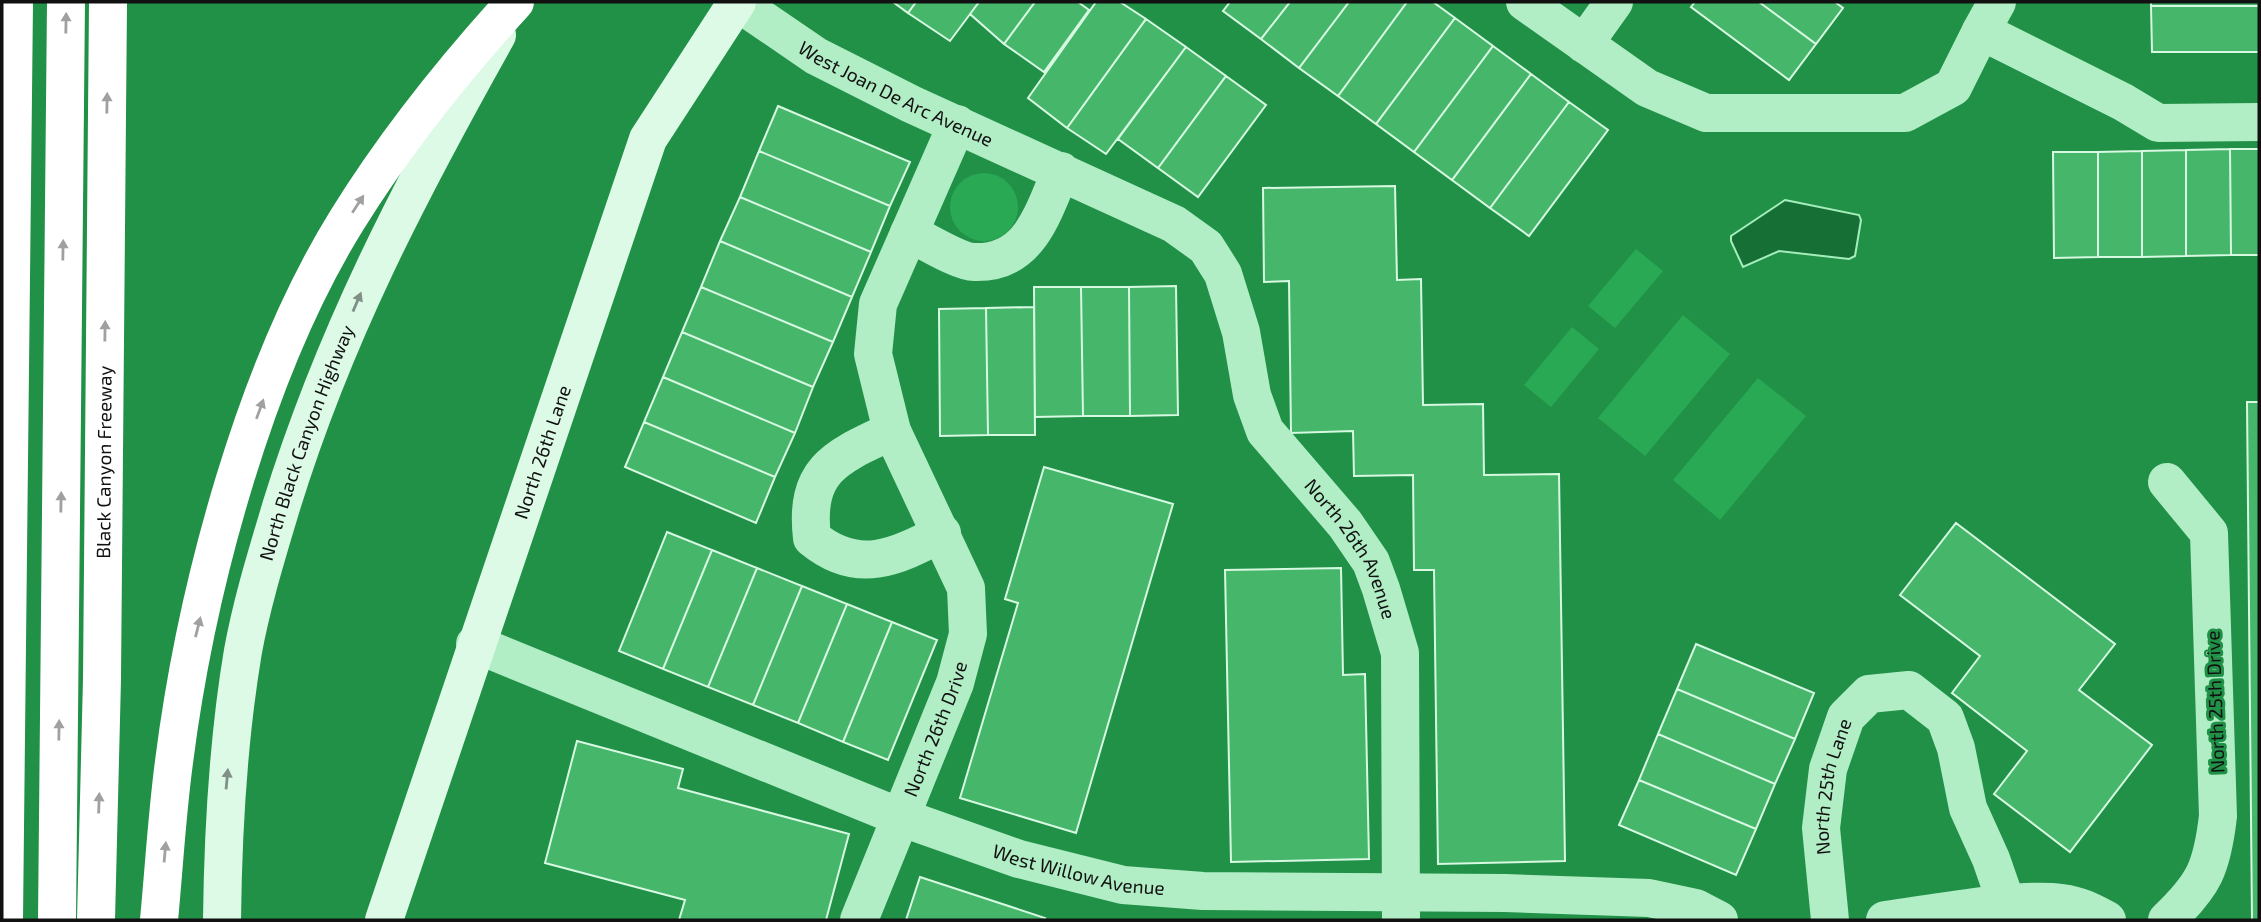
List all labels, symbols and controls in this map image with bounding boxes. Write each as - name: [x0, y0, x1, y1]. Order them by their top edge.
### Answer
- one-way arrow: [60, 11, 71, 33]
- street label: West Joan De Arc Avenue: [794, 35, 997, 151]
- one-way arrow: [101, 92, 113, 114]
- one-way arrow: [351, 194, 364, 214]
- one-way arrow: [58, 239, 69, 261]
- one-way arrow: [352, 291, 363, 312]
- one-way arrow: [99, 319, 111, 341]
- street label: North Black Canyon Highway: [254, 321, 358, 563]
- street label: Black Canyon Freeway: [91, 365, 116, 559]
- street label: North 26th Lane: [508, 382, 575, 522]
- one-way arrow: [255, 398, 266, 419]
- street label: North 26th Avenue: [1300, 474, 1401, 622]
- one-way arrow: [55, 491, 67, 513]
- one-way arrow: [193, 616, 204, 638]
- street label: North 25th Drive: [2201, 630, 2228, 774]
- street label: North 26th Drive: [898, 659, 971, 800]
- street label: North 25th Lane: [1809, 715, 1856, 856]
- one-way arrow: [53, 718, 65, 740]
- one-way arrow: [222, 767, 233, 789]
- one-way arrow: [93, 792, 104, 814]
- street label: West Willow Avenue: [990, 839, 1166, 899]
- one-way arrow: [160, 841, 171, 863]

